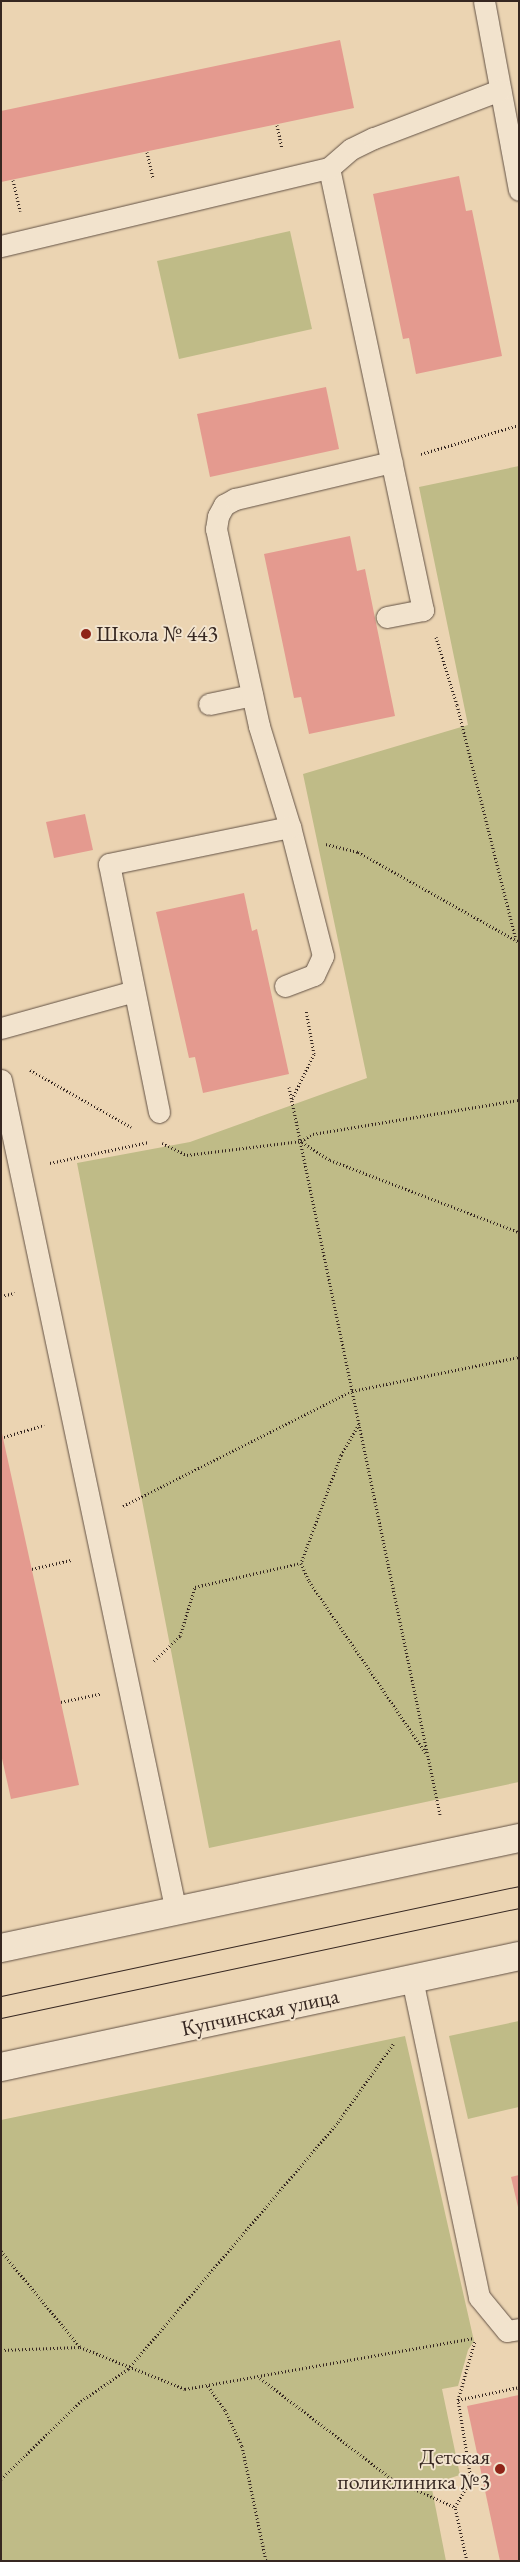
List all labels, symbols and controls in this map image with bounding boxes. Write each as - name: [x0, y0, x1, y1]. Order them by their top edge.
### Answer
- place label: Школа № 443: [96, 621, 218, 647]
- marker: Школа № 443: [80, 628, 92, 640]
- street label: Купчинская улица: [179, 1982, 341, 2042]
- place label: Детская поликлиника №3: [338, 2443, 490, 2494]
- marker: Детская поликлиника №3: [494, 2463, 506, 2475]

